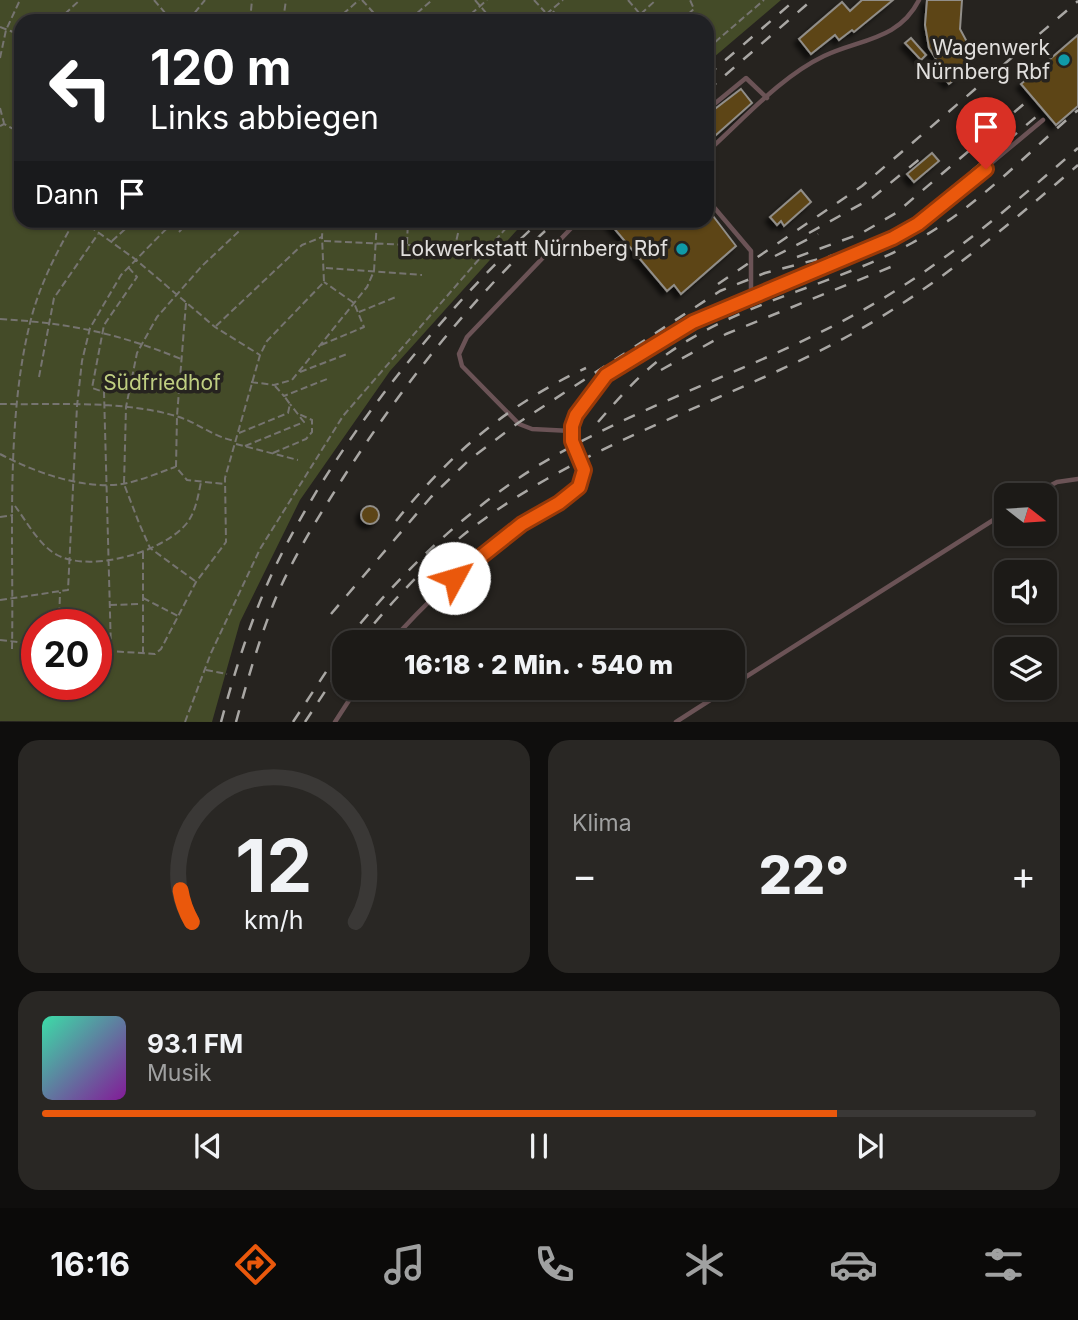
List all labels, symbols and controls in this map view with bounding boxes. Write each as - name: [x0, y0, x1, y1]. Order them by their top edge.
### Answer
- place label: Wagenwerk Nürnberg Rbf: [916, 35, 1050, 84]
- text: 120 m: [150, 38, 291, 97]
- icon: left: [35, 42, 126, 133]
- marker: Wagenwerk Nürnberg Rbf: [1056, 52, 1072, 68]
- pin: [956, 97, 1016, 169]
- text: Links abbiegen: [150, 98, 379, 137]
- icon: arrive: [967, 108, 1005, 146]
- icon: arrive: [113, 175, 151, 213]
- text: Dann: [35, 179, 99, 210]
- place label: Lokwerkstatt Nürnberg Rbf: [400, 236, 668, 261]
- marker: Lokwerkstatt Nürnberg Rbf: [674, 241, 690, 257]
- park label: Südfriedhof: [103, 370, 221, 395]
- north arrow: [994, 483, 1057, 546]
- map controls: [994, 483, 1057, 700]
- position arrow: [417, 541, 491, 615]
- button: sound: [994, 560, 1057, 623]
- speed limit sign: 20: [21, 609, 112, 700]
- button: layers: [994, 637, 1057, 700]
- text: 16:18 · 2 Min. · 540 m: [404, 649, 673, 680]
- text: Klima: [572, 809, 632, 837]
- text: 12: [235, 822, 313, 911]
- text: 22°: [759, 844, 849, 907]
- text: −: [572, 852, 597, 898]
- text: +: [1011, 852, 1036, 898]
- text: km/h: [244, 905, 304, 935]
- text: 93.1 FM: [147, 1028, 243, 1059]
- text: Musik: [147, 1059, 212, 1087]
- icon: previous: [189, 1127, 227, 1165]
- icon: pause: [520, 1127, 558, 1165]
- icon: next: [851, 1127, 889, 1165]
- icon: directions: [231, 1240, 280, 1289]
- icon: music: [380, 1240, 429, 1289]
- icon: phone: [530, 1240, 579, 1289]
- icon: climate: [680, 1240, 729, 1289]
- icon: car: [829, 1240, 878, 1289]
- icon: filters: [979, 1240, 1028, 1289]
- text: 16:16: [50, 1245, 130, 1284]

